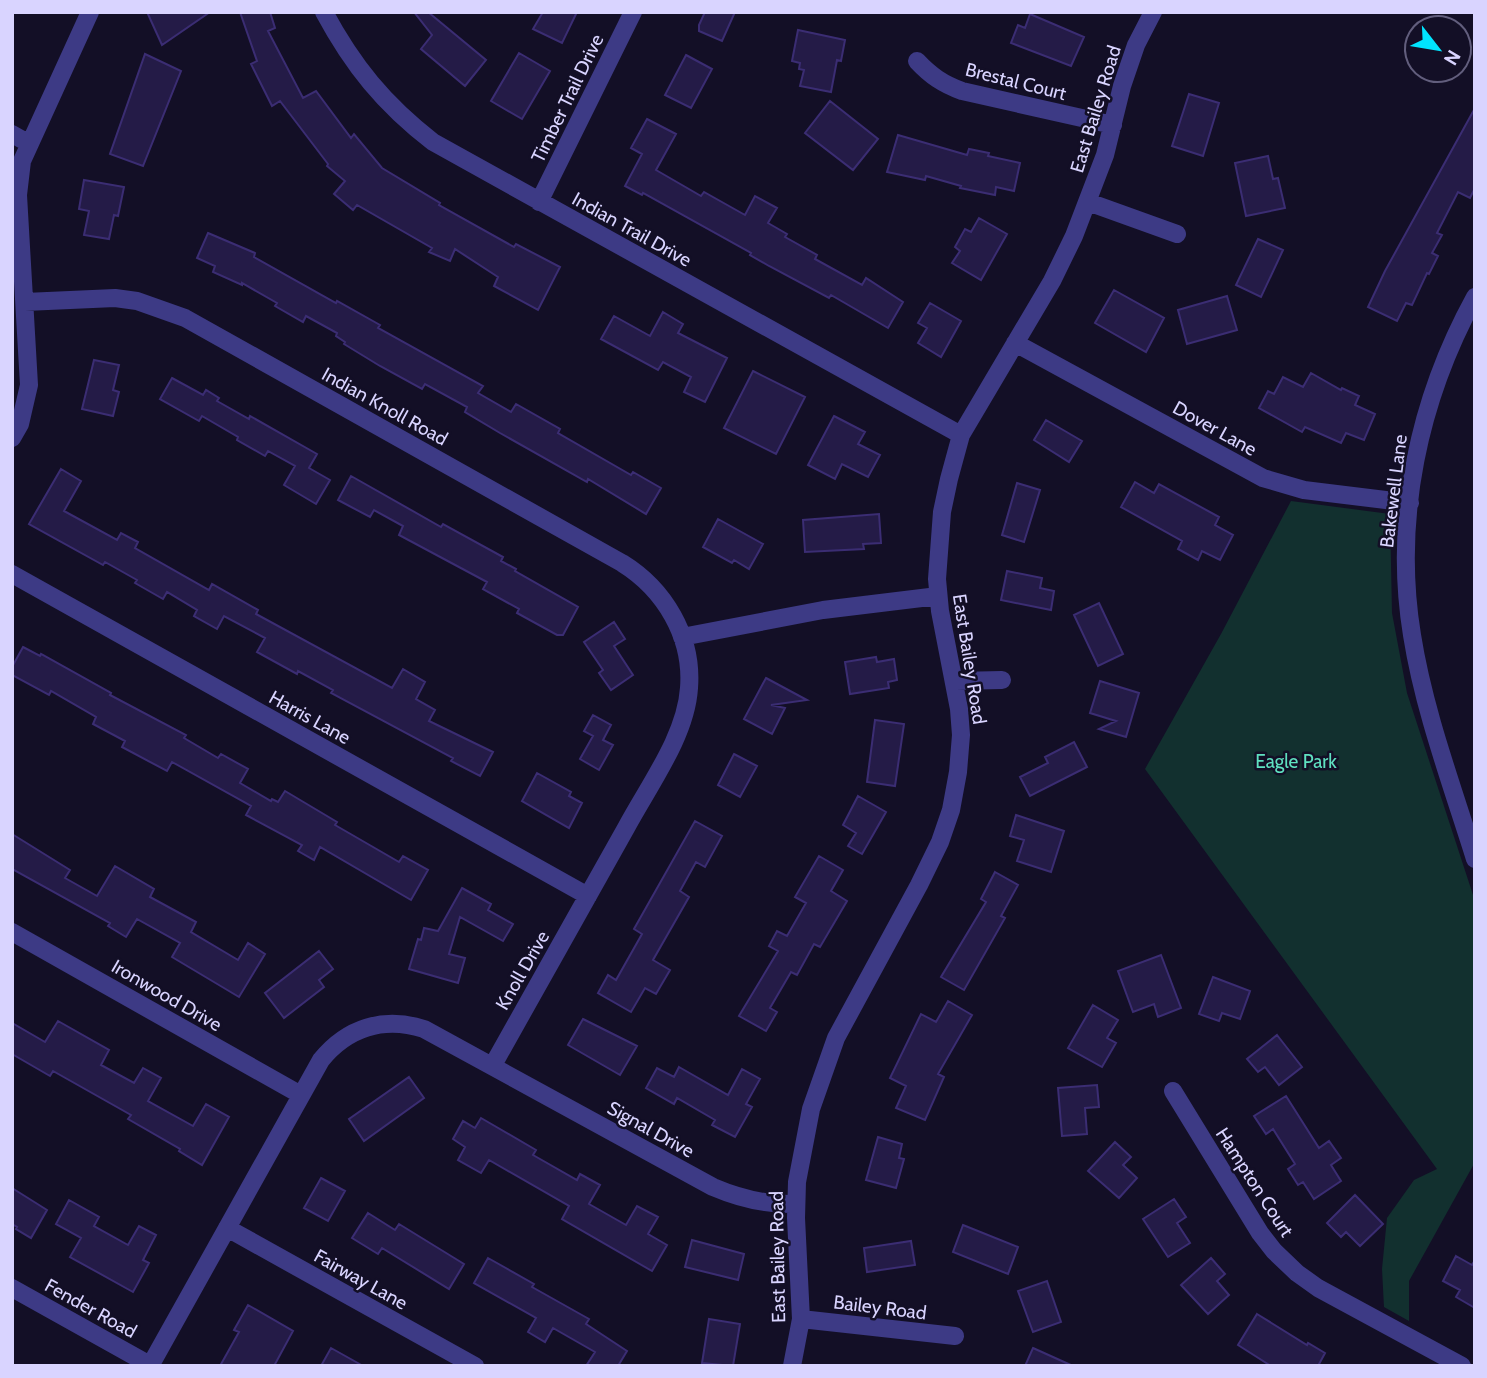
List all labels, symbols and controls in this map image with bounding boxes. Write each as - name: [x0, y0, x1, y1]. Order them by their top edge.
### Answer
- north arrow: [1403, 14, 1473, 84]
- street label: Timber Trail Drive: [526, 30, 609, 166]
- street label: East Bailey Road: [1065, 43, 1126, 176]
- text: N: [1439, 46, 1465, 69]
- street label: Brestal Court: [963, 58, 1069, 105]
- street label: Indian Trail Drive: [568, 187, 696, 272]
- street label: Indian Knoll Road: [318, 362, 452, 450]
- street label: Dover Lane: [1169, 396, 1261, 461]
- street label: Bakewell Lane: [1375, 433, 1412, 549]
- street label: East Bailey Road: [948, 592, 991, 726]
- street label: Harris Lane: [265, 686, 355, 749]
- park label: Eagle Park: [1255, 750, 1337, 773]
- street label: Knoll Drive: [491, 926, 554, 1014]
- street label: Ironwood Drive: [108, 955, 226, 1036]
- street label: Signal Drive: [603, 1096, 698, 1163]
- street label: Hampton Court: [1211, 1123, 1299, 1242]
- street label: East Bailey Road: [765, 1191, 790, 1323]
- street label: Fairway Lane: [310, 1244, 412, 1315]
- street label: Fender Road: [41, 1274, 141, 1343]
- street label: Bailey Road: [832, 1290, 928, 1325]

